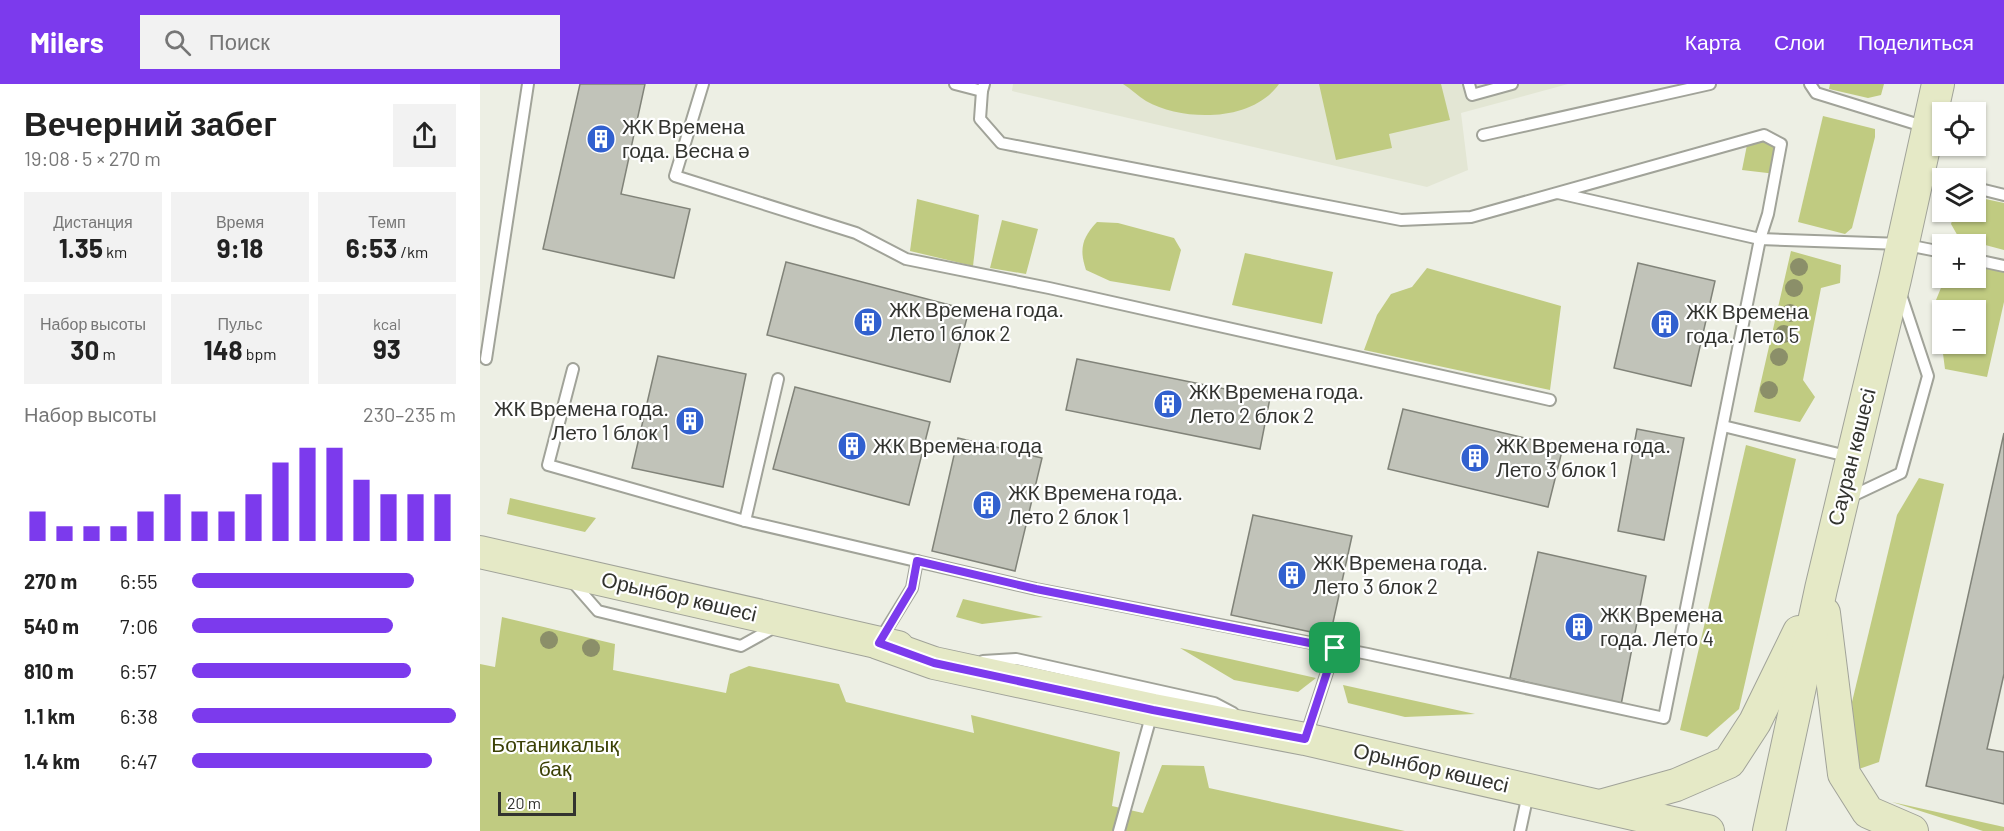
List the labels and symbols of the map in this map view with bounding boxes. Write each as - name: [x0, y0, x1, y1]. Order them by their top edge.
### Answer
- place label: ЖК Времена года. Весна ә: [622, 113, 750, 162]
- building icon: ЖК Времена года. Весна ә: [585, 123, 617, 155]
- place label: ЖК Времена года. Лето 1 блок 2: [889, 296, 1064, 345]
- place label: ЖК Времена года. Лето 5: [1686, 298, 1809, 347]
- building icon: ЖК Времена года. Лето 1 блок 2: [852, 306, 884, 338]
- building icon: ЖК Времена года. Лето 5: [1649, 308, 1681, 340]
- place label: ЖК Времена года. Лето 2 блок 2: [1189, 378, 1364, 427]
- street label: Сауран көшесі: [1821, 385, 1880, 528]
- building icon: ЖК Времена года. Лето 2 блок 2: [1152, 388, 1184, 420]
- place label: ЖК Времена года. Лето 1 блок 1: [494, 395, 669, 444]
- building icon: ЖК Времена года. Лето 1 блок 1: [674, 405, 706, 437]
- building icon: ЖК Времена года: [836, 430, 868, 462]
- place label: ЖК Времена года: [873, 432, 1042, 457]
- place label: ЖК Времена года. Лето 3 блок 1: [1496, 432, 1671, 481]
- building icon: ЖК Времена года. Лето 3 блок 1: [1459, 442, 1491, 474]
- place label: ЖК Времена года. Лето 2 блок 1: [1008, 479, 1183, 528]
- building icon: ЖК Времена года. Лето 2 блок 1: [971, 489, 1003, 521]
- place label: ЖК Времена года. Лето 3 блок 2: [1313, 549, 1488, 598]
- building icon: ЖК Времена года. Лето 3 блок 2: [1276, 559, 1308, 591]
- street label: Орынбор көшесі: [599, 565, 760, 626]
- place label: ЖК Времена года. Лето 4: [1600, 601, 1723, 650]
- building icon: ЖК Времена года. Лето 4: [1563, 611, 1595, 643]
- pin: [1309, 622, 1360, 673]
- park label: Ботаникалық бақ: [491, 731, 619, 780]
- street label: Орынбор көшесі: [1351, 736, 1512, 797]
- scale bar: [498, 789, 576, 816]

